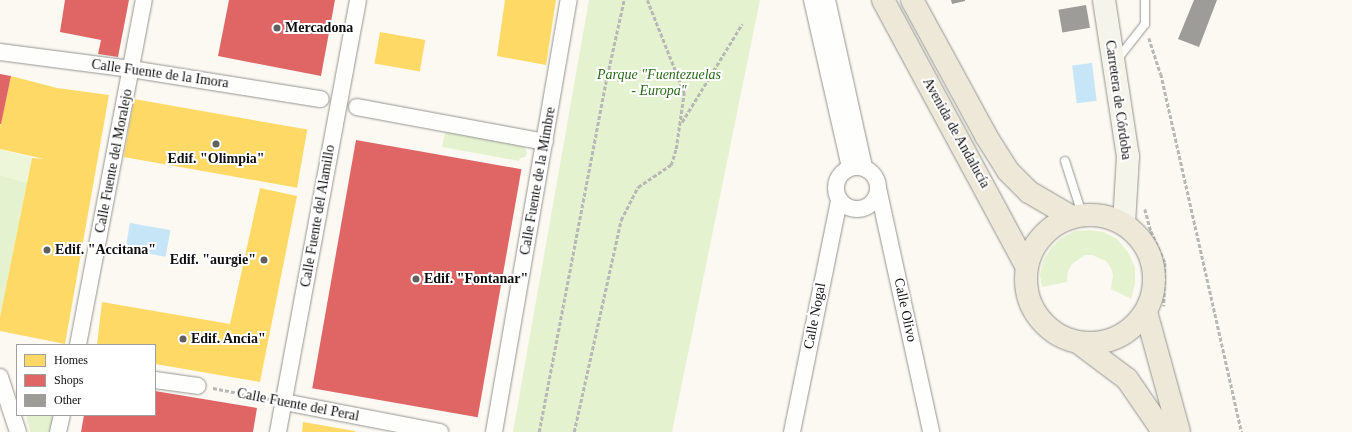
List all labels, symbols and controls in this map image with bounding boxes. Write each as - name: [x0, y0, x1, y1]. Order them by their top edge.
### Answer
- place label: Mercadona: [285, 20, 353, 36]
- marker: Mercadona: [272, 23, 282, 33]
- street label: Carretera de Córdoba: [1101, 39, 1135, 161]
- street label: Calle Fuente de la Imora: [90, 56, 230, 92]
- park label: Parque "Fuentezuelas - Europa": [597, 67, 721, 100]
- street label: Avenida de Andalucía: [919, 75, 993, 191]
- street label: Calle Fuente del Moralejo: [92, 87, 136, 235]
- street label: Calle Fuente de la Mimbre: [517, 106, 559, 256]
- marker: Edif. "Olimpia": [211, 139, 221, 149]
- street label: Calle Fuente del Alamillo: [297, 143, 339, 289]
- place label: Edif. "Olimpia": [167, 151, 265, 167]
- place label: Edif. "Accitana": [55, 242, 156, 258]
- marker: Edif. "Accitana": [42, 245, 52, 255]
- place label: Edif. "aurgie": [170, 252, 256, 268]
- marker: Edif. "aurgie": [259, 255, 269, 265]
- place label: Edif. "Fontanar": [424, 271, 528, 287]
- marker: Edif. "Fontanar": [411, 274, 421, 284]
- street label: Calle Olivo: [890, 276, 920, 344]
- street label: Calle Nogal: [800, 281, 830, 351]
- place label: Edif. Ancia": [191, 331, 266, 347]
- marker: Edif. Ancia": [178, 334, 188, 344]
- legend: [16, 344, 156, 416]
- text: Homes: [54, 353, 88, 367]
- text: Shops: [54, 373, 83, 387]
- street label: Calle Fuente del Peral: [236, 385, 360, 425]
- text: Other: [54, 393, 81, 407]

